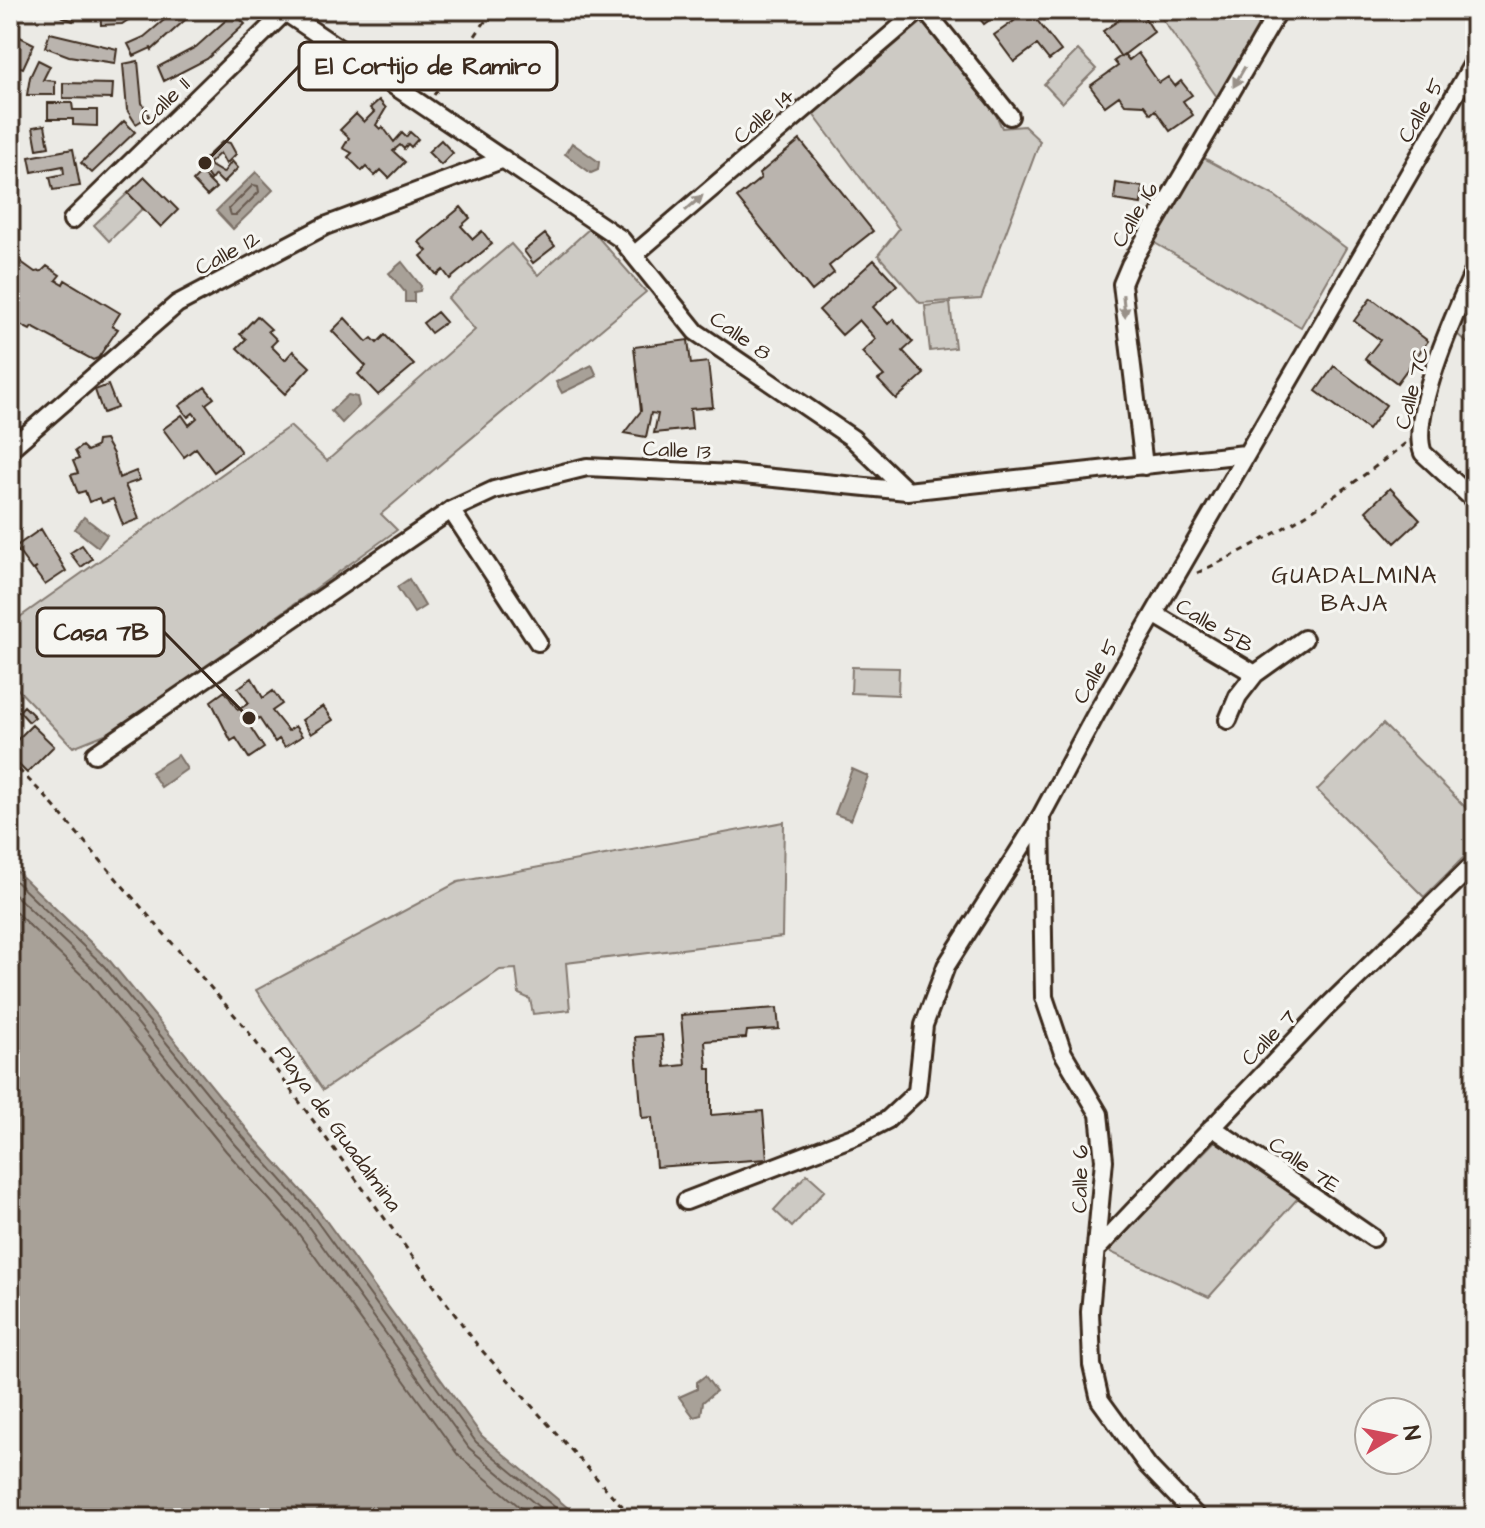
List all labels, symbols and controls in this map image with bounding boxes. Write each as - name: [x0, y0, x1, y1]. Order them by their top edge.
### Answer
- callout: El Cortijo de Ramiro: [299, 42, 557, 90]
- text: El Cortijo de Ramiro: [315, 50, 541, 84]
- one-way arrow: [1232, 66, 1246, 89]
- street label: Calle 11: [133, 70, 198, 134]
- street label: Calle 5: [1390, 72, 1452, 149]
- street label: Calle 14: [727, 81, 801, 152]
- street label: Calle 16: [1104, 176, 1167, 253]
- one-way arrow: [684, 195, 704, 212]
- street label: Calle 12: [190, 223, 266, 283]
- one-way arrow: [1118, 294, 1131, 319]
- street label: Calle 8: [703, 304, 777, 369]
- street label: Calle 7C: [1387, 344, 1438, 433]
- street label: Calle 13: [642, 433, 712, 468]
- district label: GUADALMINA BAJA: [1272, 559, 1438, 621]
- street label: Calle 5B: [1170, 591, 1259, 662]
- callout: Casa 7B: [37, 608, 164, 656]
- text: Casa 7B: [54, 616, 149, 650]
- street label: Calle 5: [1065, 633, 1127, 710]
- street label: Calle 7: [1234, 1003, 1304, 1073]
- street label: Playa de Guadalmina: [266, 1039, 409, 1219]
- street label: Calle 7E: [1262, 1129, 1346, 1201]
- street label: Calle 6: [1064, 1144, 1097, 1213]
- north arrow: [1353, 1396, 1433, 1476]
- text: N: [1395, 1423, 1428, 1442]

